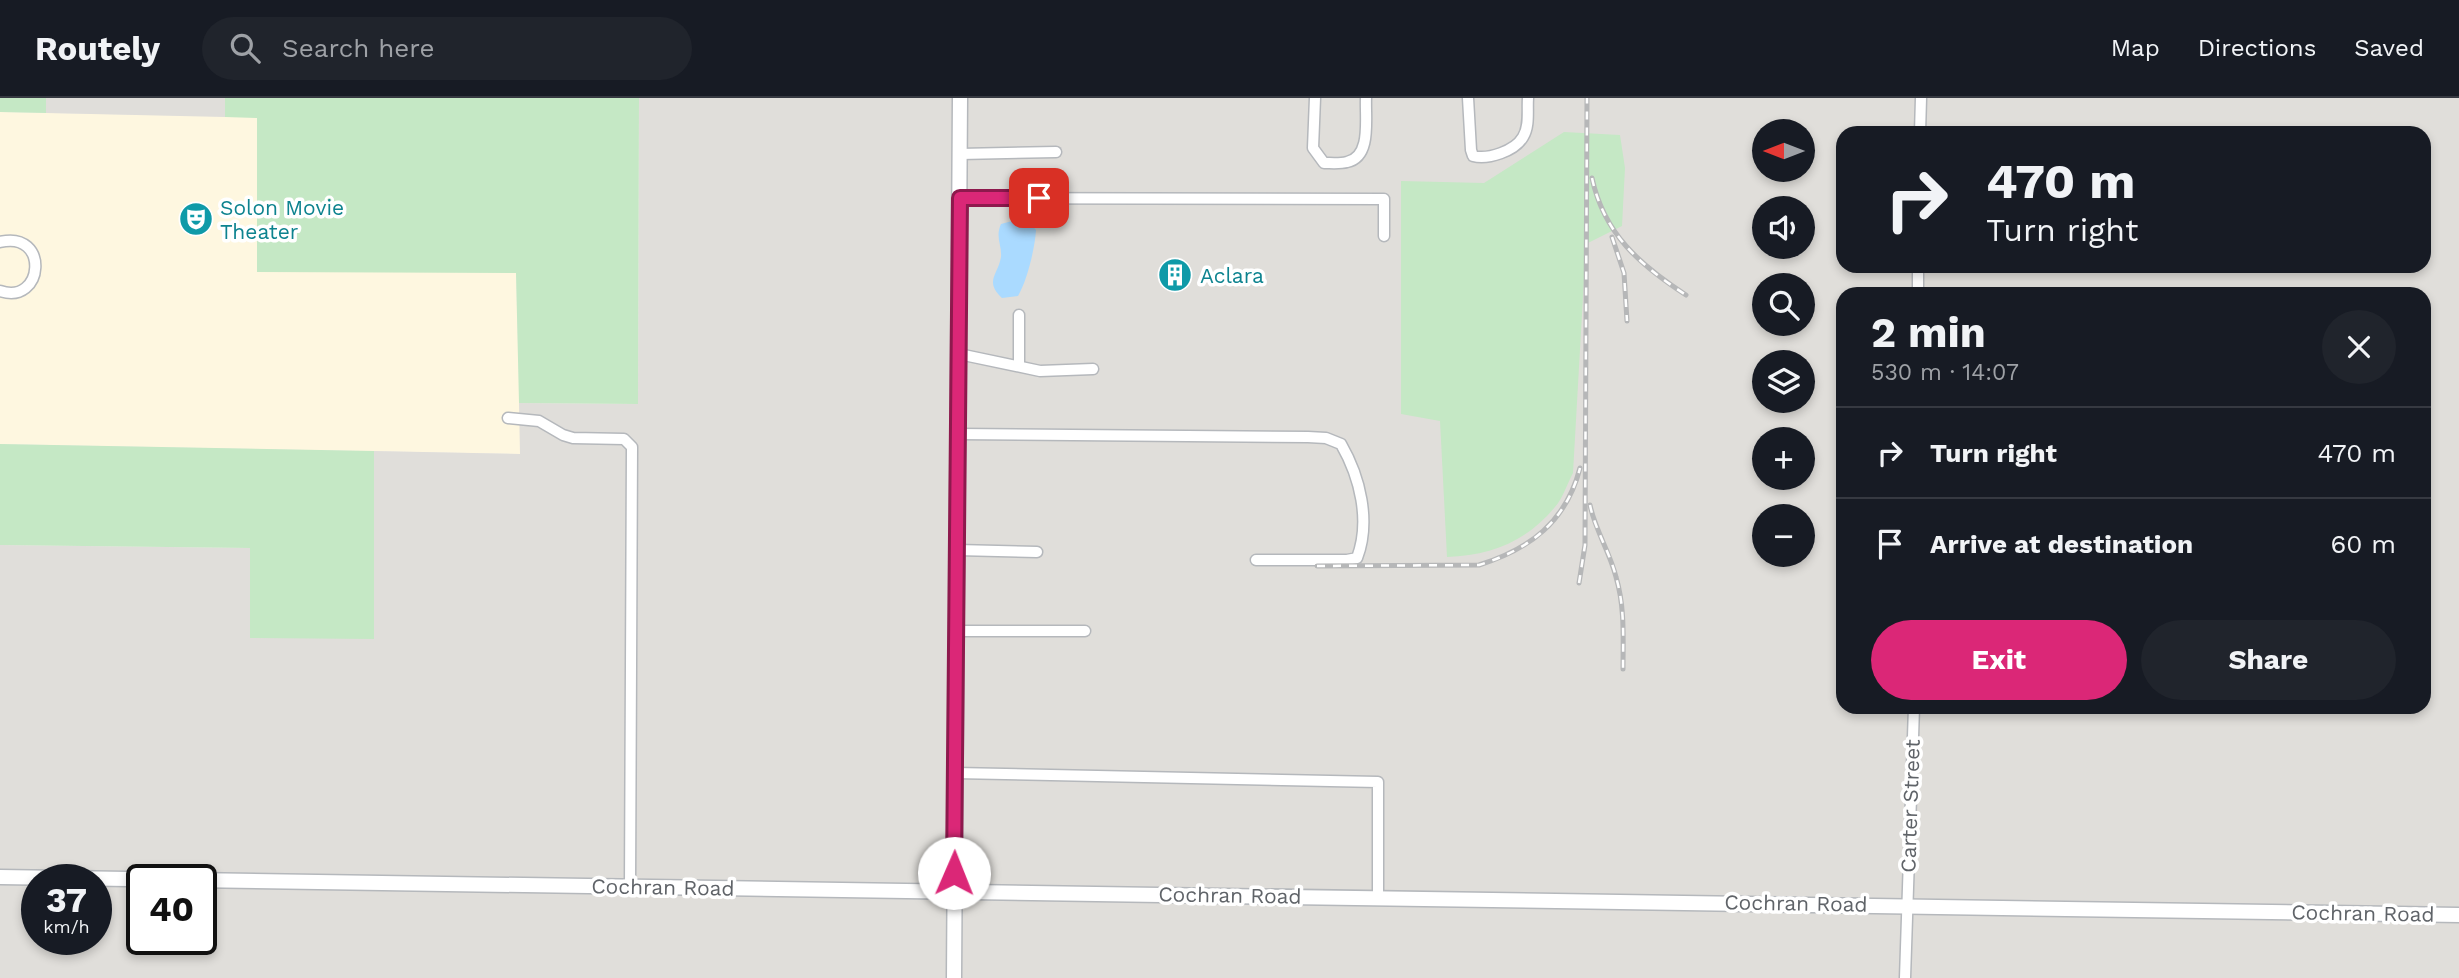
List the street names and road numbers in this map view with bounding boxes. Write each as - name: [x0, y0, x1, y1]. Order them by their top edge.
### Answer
- street label: Carter Street: [1895, 739, 1925, 873]
- street label: Cochran Road: [591, 873, 735, 901]
- street label: Cochran Road: [1158, 881, 1302, 909]
- street label: Cochran Road: [1724, 889, 1868, 917]
- street label: Cochran Road: [2291, 899, 2435, 927]

